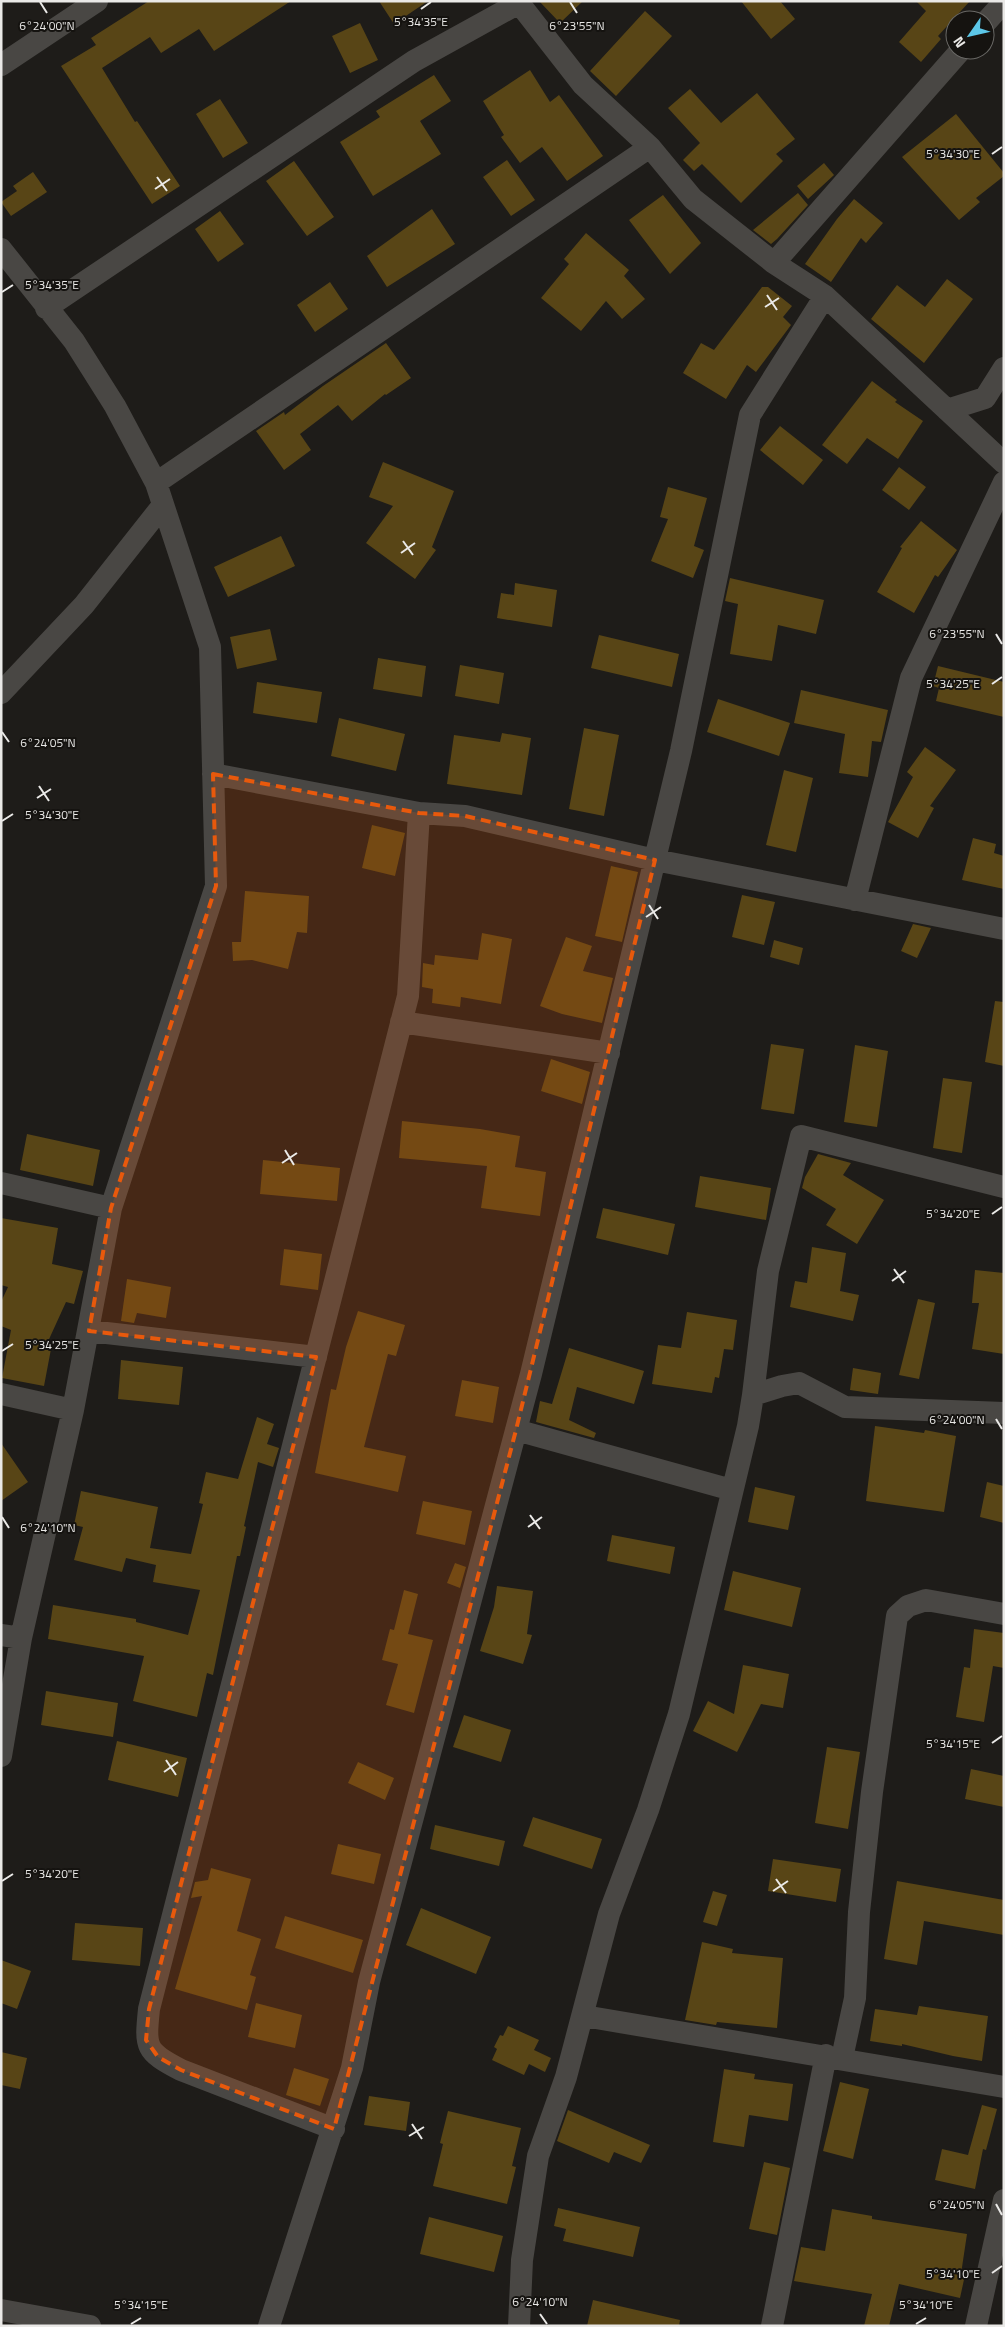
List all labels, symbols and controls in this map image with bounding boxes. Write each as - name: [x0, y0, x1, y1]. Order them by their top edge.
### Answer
- north arrow: [945, 10, 995, 60]
- text: 5°34'35"E: [394, 12, 448, 31]
- text: 6°24'00"N: [19, 16, 75, 35]
- text: 6°23'55"N: [549, 16, 605, 35]
- text: N: [947, 33, 970, 52]
- text: 5°34'30"E: [926, 144, 980, 163]
- text: 5°34'35"E: [25, 275, 79, 294]
- text: 6°23'55"N: [929, 624, 985, 643]
- text: 5°34'25"E: [926, 674, 980, 693]
- text: 6°24'05"N: [20, 733, 76, 752]
- text: 5°34'30"E: [25, 805, 79, 824]
- text: 5°34'20"E: [926, 1204, 980, 1223]
- text: 5°34'25"E: [25, 1335, 79, 1354]
- text: 6°24'00"N: [929, 1410, 985, 1429]
- text: 6°24'10"N: [20, 1518, 76, 1537]
- text: 5°34'15"E: [926, 1734, 980, 1753]
- text: 5°34'20"E: [25, 1864, 79, 1883]
- text: 6°24'05"N: [929, 2195, 985, 2214]
- text: 5°34'10"E: [926, 2264, 980, 2283]
- text: 6°24'10"N: [512, 2292, 568, 2311]
- text: 5°34'15"E: [114, 2295, 168, 2314]
- text: 5°34'10"E: [899, 2295, 953, 2314]

